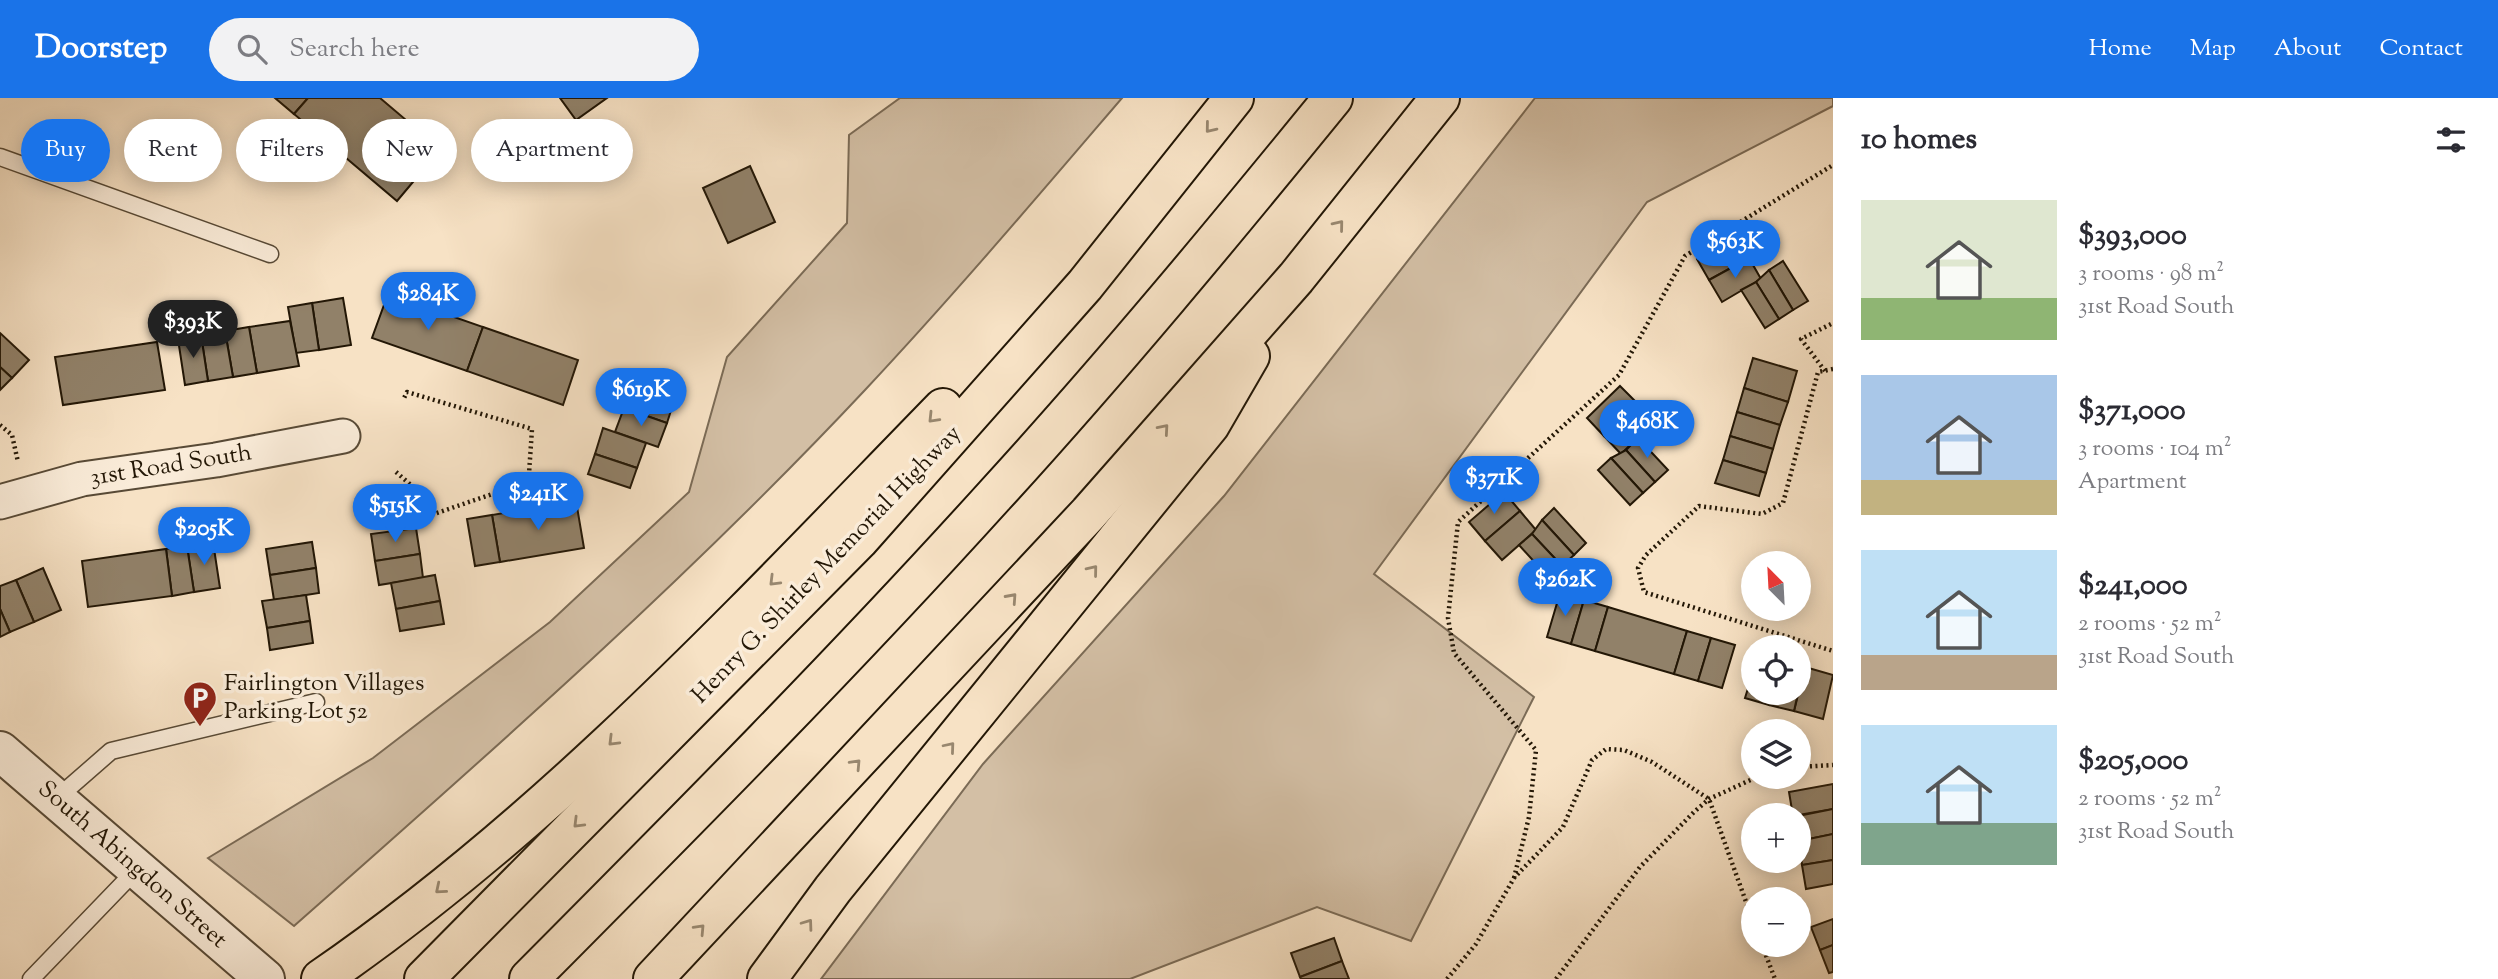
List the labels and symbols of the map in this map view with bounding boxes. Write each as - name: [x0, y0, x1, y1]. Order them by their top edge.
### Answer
- one-way arrow: [1206, 120, 1218, 133]
- one-way arrow: [1331, 220, 1343, 233]
- pin: $563K: [1686, 220, 1784, 280]
- pin: $284K: [379, 272, 477, 332]
- pin: $393K: [144, 300, 242, 360]
- pin: $619K: [592, 368, 690, 428]
- pin: $468K: [1598, 400, 1696, 460]
- one-way arrow: [929, 410, 942, 423]
- street label: Henry G. Shirley Memorial Highway: [684, 418, 970, 712]
- one-way arrow: [1156, 424, 1168, 437]
- street label: 31st Road South: [88, 436, 254, 496]
- pin: $371K: [1445, 456, 1543, 516]
- pin: $241K: [489, 472, 587, 532]
- pin: $515K: [346, 484, 444, 544]
- pin: $205K: [155, 508, 253, 567]
- north arrow: [1741, 551, 1811, 621]
- pin: $262K: [1516, 559, 1614, 618]
- one-way arrow: [1085, 565, 1098, 578]
- one-way arrow: [770, 572, 783, 585]
- one-way arrow: [1003, 593, 1016, 606]
- place label: Fairlington Villages Parking Lot 52: [224, 667, 424, 729]
- parking icon: Fairlington Villages Parking Lot 52: [181, 679, 219, 728]
- one-way arrow: [609, 733, 622, 746]
- one-way arrow: [942, 742, 955, 754]
- one-way arrow: [848, 759, 860, 772]
- street label: South Abingdon Street: [30, 773, 234, 957]
- one-way arrow: [574, 814, 587, 827]
- one-way arrow: [435, 880, 448, 893]
- one-way arrow: [799, 919, 812, 932]
- one-way arrow: [692, 924, 704, 937]

